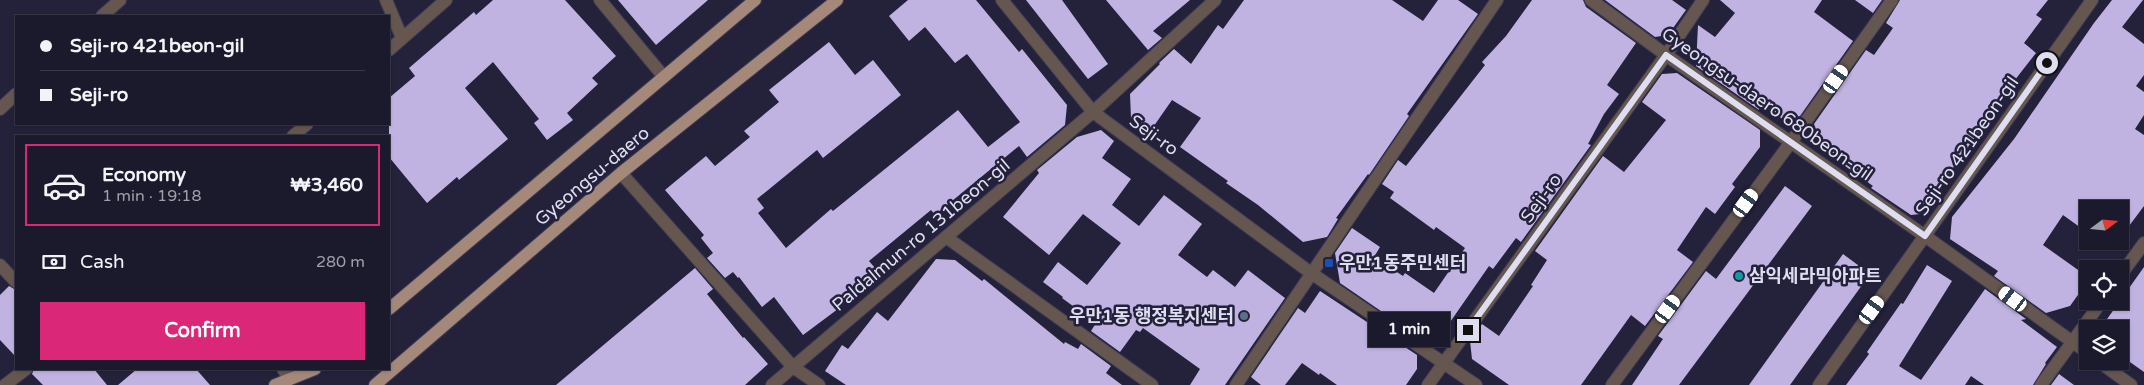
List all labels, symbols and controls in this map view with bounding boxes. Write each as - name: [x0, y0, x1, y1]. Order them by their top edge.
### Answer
- street label: Gyeongsu-daero 680beon-gil: [1657, 23, 1877, 185]
- text: Seji-ro 421beon-gil: [70, 35, 244, 57]
- route start: [2036, 52, 2058, 74]
- car: [1821, 62, 1850, 96]
- street label: Seji-ro 421beon-gil: [1911, 72, 2023, 220]
- text: Seji-ro: [70, 84, 128, 106]
- street label: Seji-ro: [1125, 110, 1183, 160]
- street label: Gyeongsu-daero: [530, 122, 654, 230]
- street label: Paldalmun-ro 131beon-gil: [828, 154, 1014, 316]
- icon: car: [42, 163, 87, 208]
- text: Economy: [102, 164, 186, 186]
- street label: Seji-ro: [1516, 169, 1566, 227]
- text: ₩3,460: [290, 174, 363, 196]
- text: 1 min · 19:18: [102, 186, 201, 206]
- car: [1731, 186, 1760, 220]
- north arrow: [2079, 200, 2129, 250]
- map controls: [2079, 200, 2129, 370]
- icon: cash: [40, 248, 68, 276]
- text: Cash: [80, 251, 125, 273]
- text: 280 m: [316, 252, 365, 272]
- place label: 우만1동주민센터: [1339, 252, 1466, 274]
- marker: 우만1동주민센터: [1323, 257, 1335, 269]
- button: locate: [2079, 260, 2129, 310]
- place label: 삼익세라믹아파트: [1749, 265, 1881, 287]
- marker: 삼익세라믹아파트: [1733, 270, 1745, 282]
- car: [1996, 284, 2029, 314]
- car: [1653, 292, 1682, 326]
- car: [1857, 293, 1886, 327]
- button: Confirm: [40, 302, 365, 360]
- place label: 우만1동 행정복지센터: [1069, 305, 1234, 327]
- marker: 우만1동 행정복지센터: [1238, 310, 1250, 322]
- callout: 1 min: [1368, 312, 1450, 348]
- text: 1 min: [1388, 319, 1430, 339]
- route end: [1457, 319, 1479, 341]
- button: layers: [2079, 320, 2129, 370]

